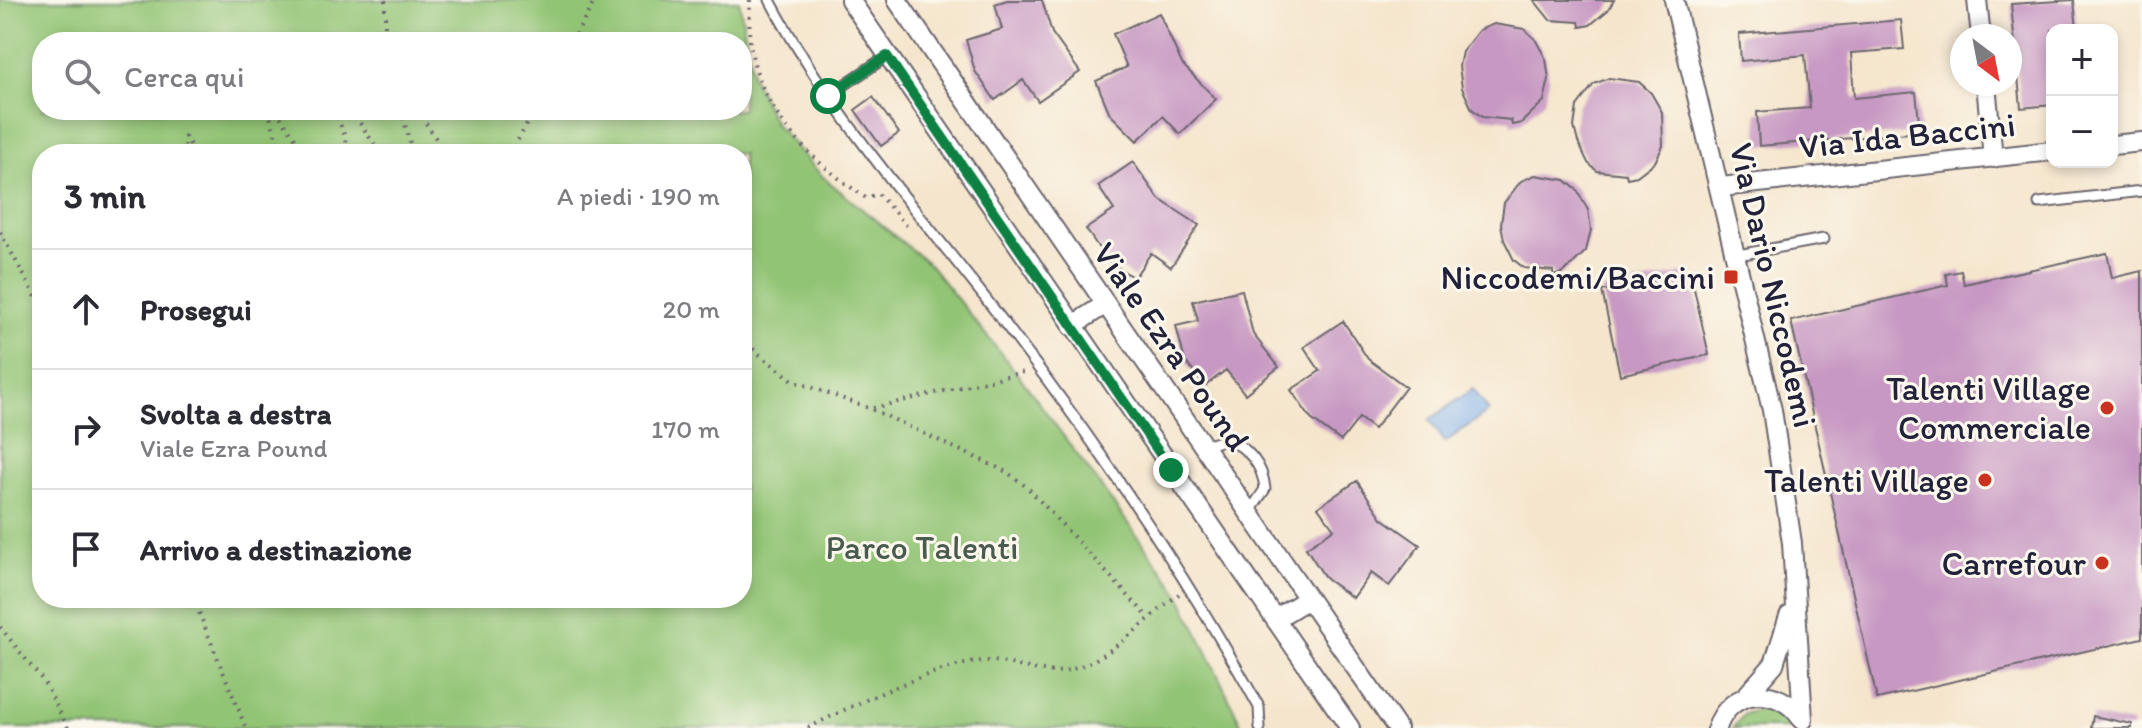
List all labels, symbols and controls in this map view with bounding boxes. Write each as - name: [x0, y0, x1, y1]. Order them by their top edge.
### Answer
- north arrow: [1950, 24, 2022, 96]
- map controls: [2046, 24, 2118, 168]
- button: +: [2046, 24, 2118, 96]
- search box: [32, 32, 752, 120]
- icon: search: [60, 54, 104, 98]
- text: Cerca qui: [124, 58, 244, 95]
- route start: [810, 78, 846, 114]
- button: −: [2046, 96, 2118, 168]
- street label: Via Ida Baccini: [1797, 104, 2017, 167]
- street label: Via Dario Niccodemi: [1721, 139, 1826, 431]
- text: 3 min: [64, 176, 146, 217]
- text: A piedi · 190 m: [557, 180, 720, 212]
- street label: Viale Ezra Pound: [1084, 234, 1259, 458]
- place label: Niccodemi/Baccini: [1440, 257, 1715, 298]
- marker: Niccodemi/Baccini: [1722, 268, 1740, 286]
- icon: ahead: [64, 287, 108, 331]
- text: Prosegui: [140, 291, 252, 328]
- text: 20 m: [663, 293, 720, 325]
- place label: Talenti Village Commerciale: [1886, 368, 2091, 448]
- text: Svolta a destra: [140, 395, 331, 432]
- marker: Talenti Village Commerciale: [2098, 399, 2116, 417]
- icon: right: [64, 407, 108, 451]
- text: 170 m: [651, 413, 720, 445]
- text: Viale Ezra Pound: [140, 432, 328, 464]
- route end: [1153, 452, 1189, 488]
- place label: Talenti Village: [1764, 460, 1969, 501]
- marker: Talenti Village: [1976, 471, 1994, 489]
- icon: arrive: [64, 527, 108, 571]
- park label: Parco Talenti: [825, 527, 1019, 568]
- text: Arrivo a destinazione: [140, 531, 412, 568]
- place label: Carrefour: [1942, 543, 2087, 584]
- marker: Carrefour: [2093, 554, 2111, 572]

